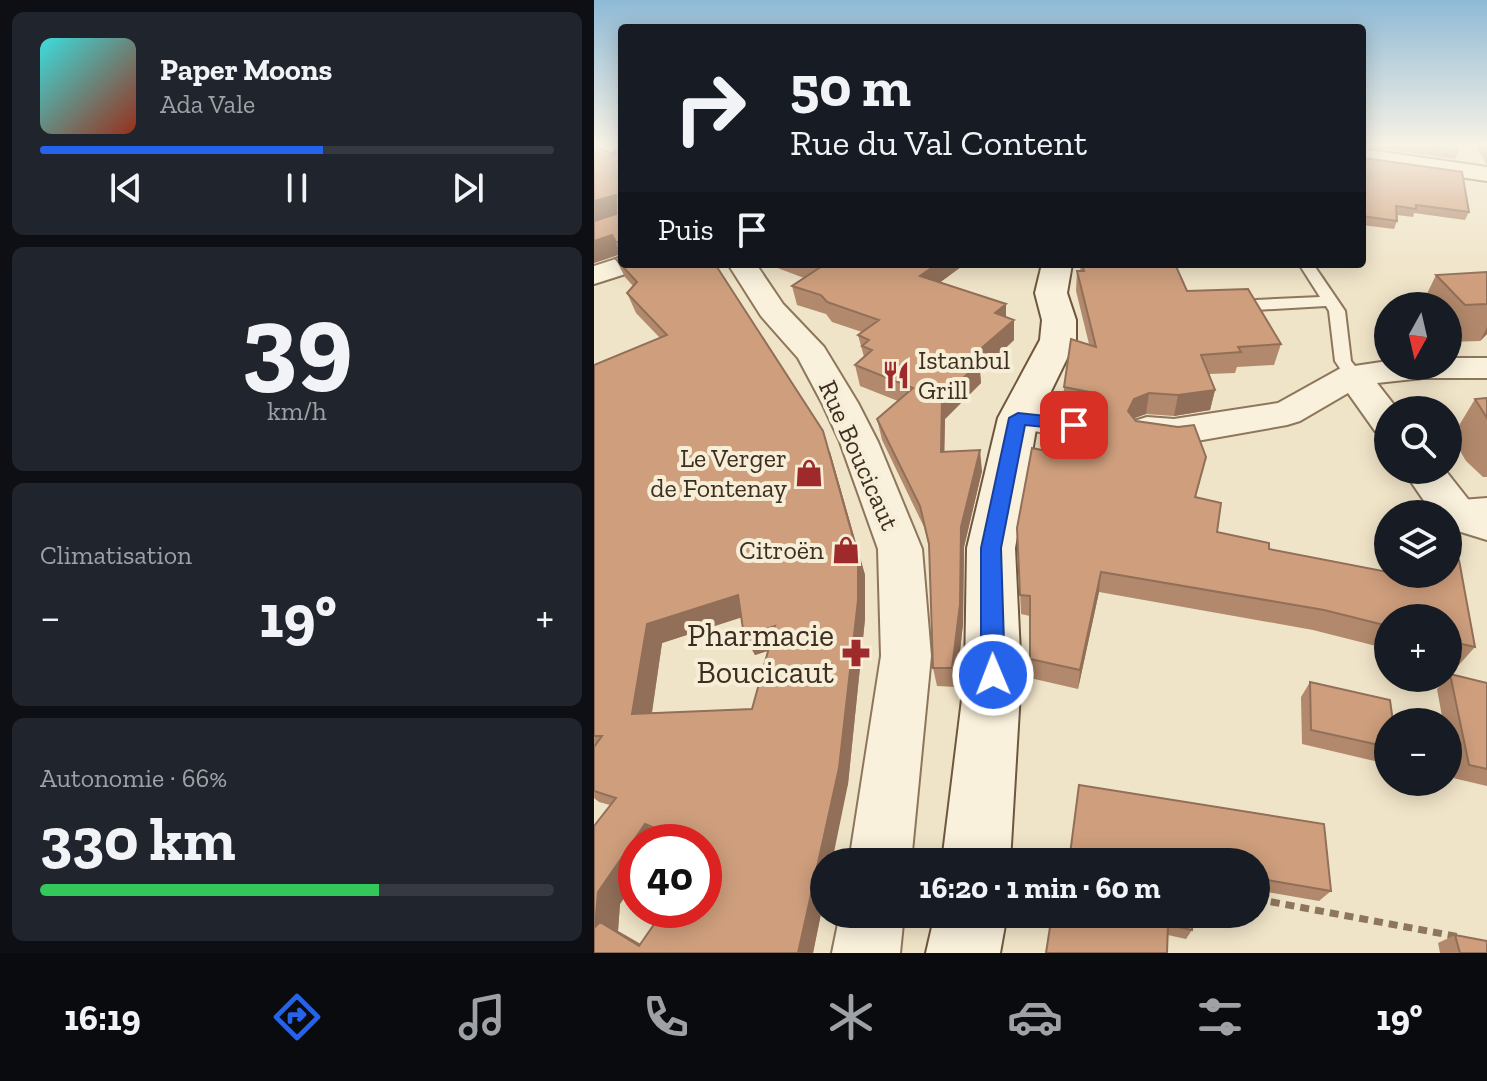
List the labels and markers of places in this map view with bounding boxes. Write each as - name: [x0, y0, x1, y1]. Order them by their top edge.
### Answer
- place label: Istanbul Grill: [918, 344, 1010, 406]
- restaurant icon: Istanbul Grill: [881, 360, 911, 390]
- pin: [1040, 391, 1108, 459]
- place label: Le Verger de Fontenay: [650, 442, 788, 504]
- shop icon: Le Verger de Fontenay: [794, 458, 824, 488]
- place label: Citroën: [739, 534, 824, 566]
- shop icon: Citroën: [831, 535, 861, 565]
- place label: Pharmacie Boucicaut: [687, 616, 834, 691]
- pharmacy icon: Pharmacie Boucicaut: [841, 638, 871, 668]

